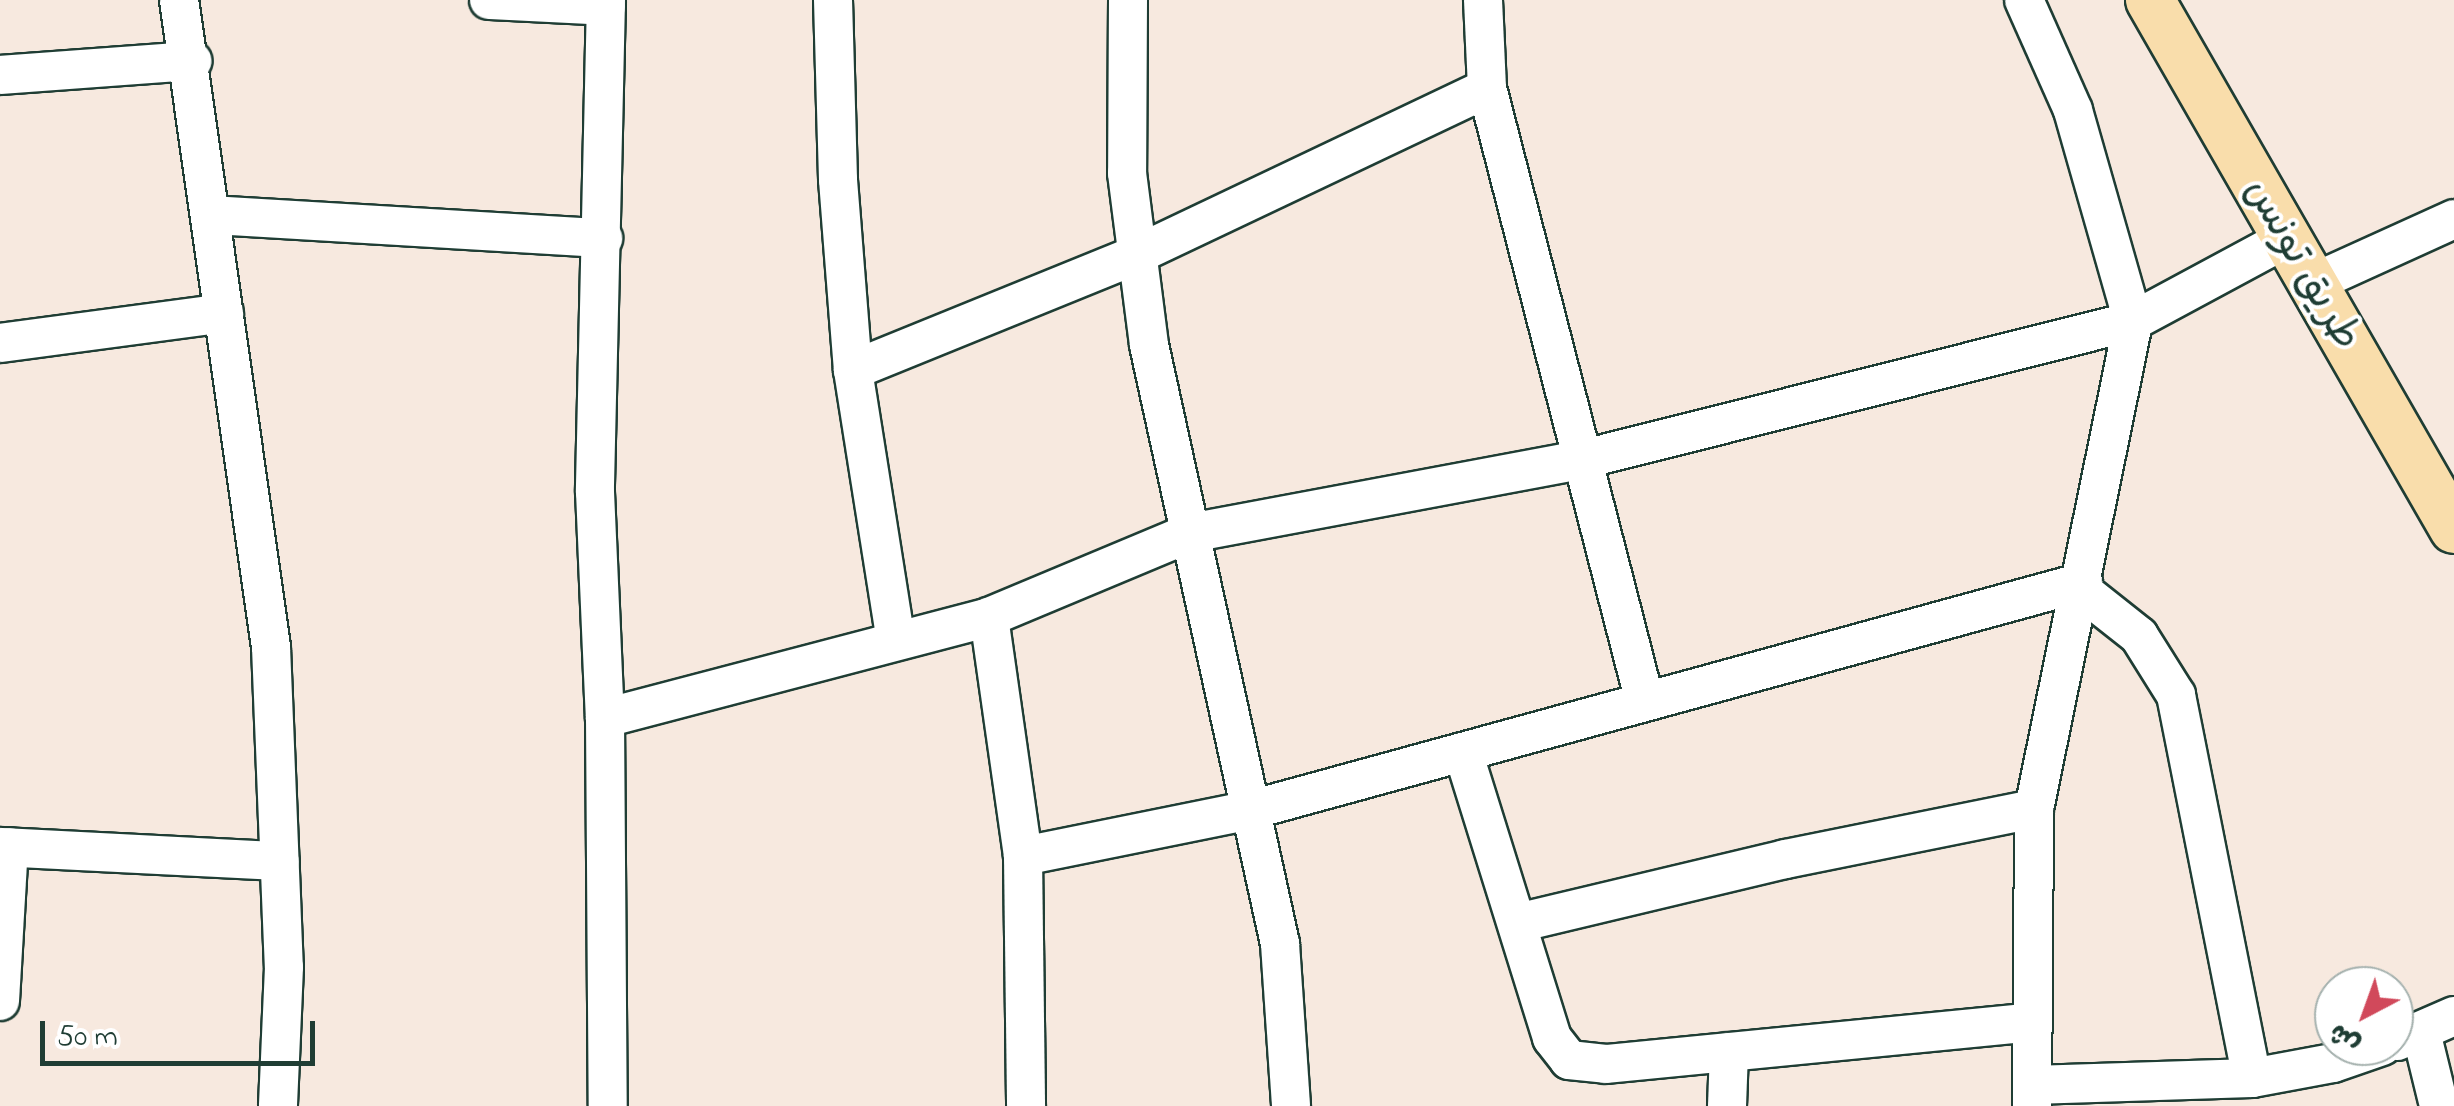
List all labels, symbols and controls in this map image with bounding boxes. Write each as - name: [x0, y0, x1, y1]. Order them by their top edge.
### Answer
- street label: طريق تونس: [2232, 170, 2370, 360]
- north arrow: [2314, 966, 2414, 1066]
- scale bar: [45, 1001, 320, 1063]
- text: ش: [2320, 1012, 2370, 1063]
- text: 50 m: [57, 1016, 118, 1060]

